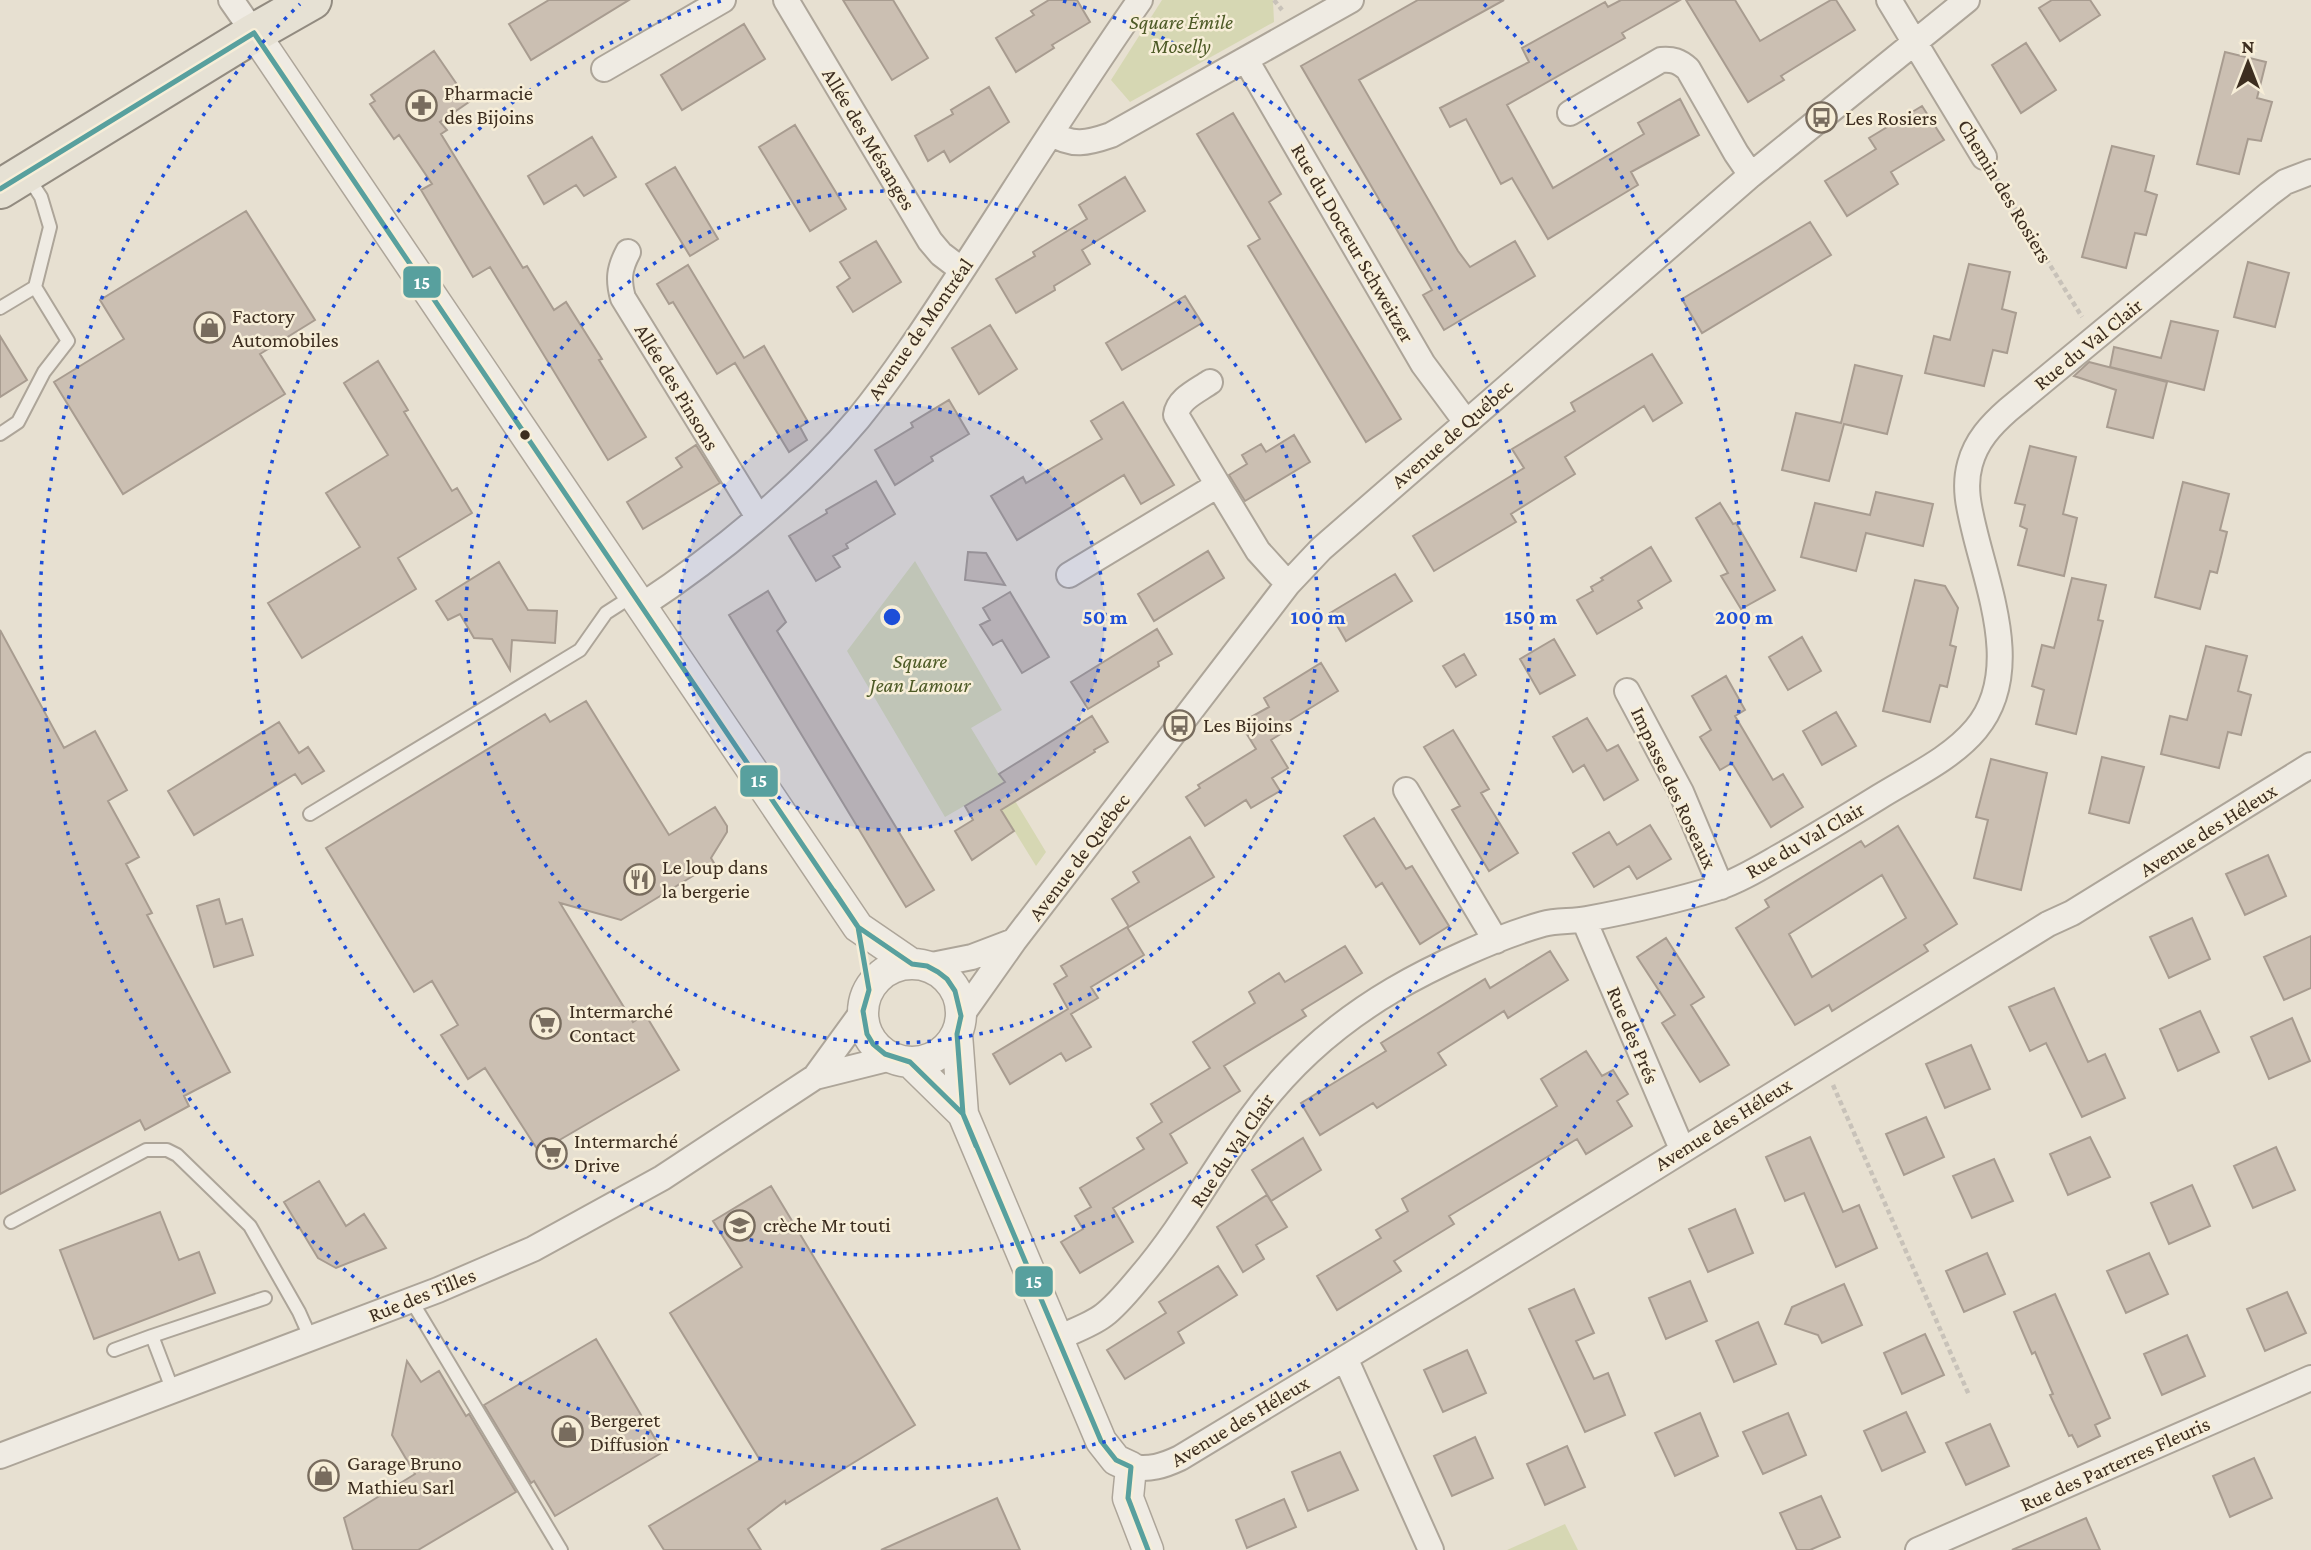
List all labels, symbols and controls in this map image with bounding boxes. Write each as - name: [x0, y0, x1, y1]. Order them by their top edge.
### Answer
- park label: Square Émile Moselly: [1129, 10, 1233, 58]
- north arrow: [2213, 28, 2283, 98]
- text: N: [2242, 36, 2255, 57]
- street label: Allée des Mésanges: [817, 64, 921, 214]
- place label: Pharmacie des Bijoins: [444, 81, 534, 129]
- pharmacy icon: Pharmacie des Bijoins: [404, 88, 438, 122]
- bus stop icon: Les Rosiers: [1805, 101, 1839, 135]
- place label: Les Rosiers: [1845, 106, 1937, 130]
- street label: Chemin des Rosiers: [1953, 115, 2057, 267]
- street label: Rue du Docteur Schweitzer: [1286, 139, 1420, 347]
- street label: Avenue de Montréal: [862, 253, 978, 405]
- line badge: 15: [402, 265, 442, 299]
- text: 15: [414, 272, 430, 293]
- street label: Rue du Val Clair: [2029, 293, 2147, 395]
- place label: Factory Automobiles: [232, 304, 339, 352]
- shop icon: Factory Automobiles: [192, 311, 226, 345]
- street label: Allée des Pinsons: [630, 319, 724, 455]
- street label: Avenue de Québec: [1386, 375, 1518, 493]
- unlabelled marker: [518, 428, 532, 442]
- centre of rings: [880, 605, 904, 629]
- text: 50 m: [1083, 605, 1128, 629]
- text: 100 m: [1290, 605, 1346, 629]
- text: 150 m: [1505, 605, 1558, 629]
- text: 200 m: [1715, 605, 1773, 629]
- park label: Square Jean Lamour: [865, 649, 971, 697]
- street label: Impasse des Roseaux: [1626, 703, 1722, 873]
- bus stop icon: Les Bijoins: [1163, 708, 1197, 742]
- place label: Les Bijoins: [1203, 713, 1293, 737]
- line badge: 15: [739, 764, 779, 798]
- text: 15: [751, 770, 767, 791]
- street label: Avenue des Héleux: [2135, 778, 2281, 882]
- street label: Avenue de Québec: [1023, 788, 1135, 925]
- street label: Rue du Val Clair: [1742, 796, 1869, 884]
- place label: Le loup dans la bergerie: [662, 855, 768, 903]
- restaurant icon: Le loup dans la bergerie: [622, 862, 656, 896]
- street label: Rue des Prés: [1602, 983, 1664, 1087]
- place label: Intermarché Contact: [569, 999, 673, 1047]
- supermarket icon: Intermarché Contact: [529, 1006, 563, 1040]
- street label: Avenue des Héleux: [1650, 1072, 1796, 1176]
- street label: Rue du Val Clair: [1185, 1088, 1279, 1212]
- place label: Intermarché Drive: [574, 1129, 678, 1177]
- supermarket icon: Intermarché Drive: [534, 1136, 568, 1170]
- school or university icon: crèche Mr touti: [723, 1208, 757, 1242]
- place label: crèche Mr touti: [763, 1213, 891, 1237]
- street label: Rue des Tilles: [365, 1263, 479, 1327]
- line badge: 15: [1014, 1265, 1054, 1298]
- text: 15: [1026, 1271, 1042, 1292]
- street label: Avenue des Héleux: [1167, 1370, 1314, 1472]
- place label: Bergeret Diffusion: [590, 1408, 668, 1456]
- street label: Rue des Parterres Fleuris: [2016, 1411, 2214, 1517]
- shop icon: Bergeret Diffusion: [550, 1415, 584, 1449]
- place label: Garage Bruno Mathieu Sarl: [347, 1451, 462, 1499]
- shop icon: Garage Bruno Mathieu Sarl: [307, 1458, 341, 1492]

